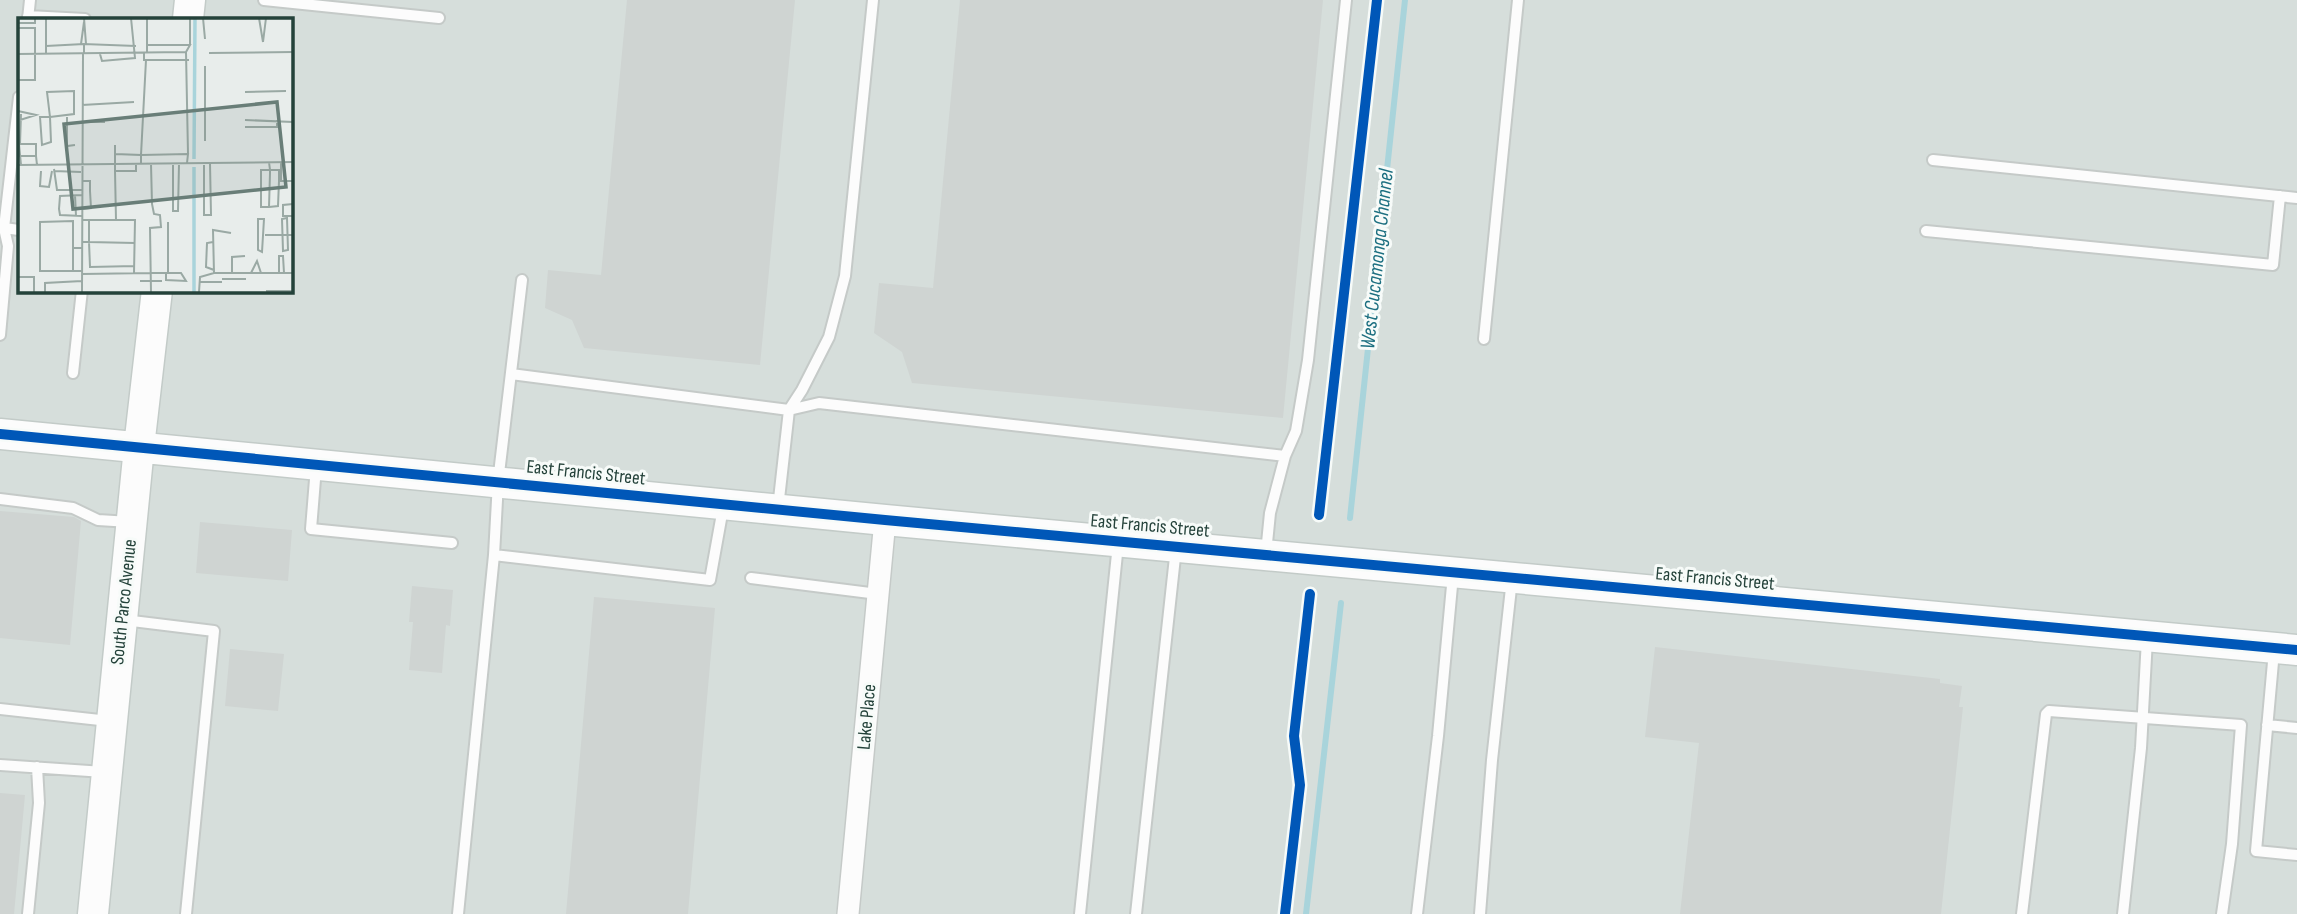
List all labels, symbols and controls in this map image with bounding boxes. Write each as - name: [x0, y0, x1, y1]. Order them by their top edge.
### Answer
- inset map: [18, 18, 292, 292]
- water label: West Cucamonga Channel: [1355, 166, 1399, 350]
- street label: East Francis Street: [525, 455, 647, 491]
- street label: East Francis Street: [1090, 509, 1211, 543]
- street label: South Parco Avenue: [106, 538, 142, 666]
- street label: East Francis Street: [1655, 562, 1776, 596]
- street label: Lake Place: [853, 683, 881, 751]

